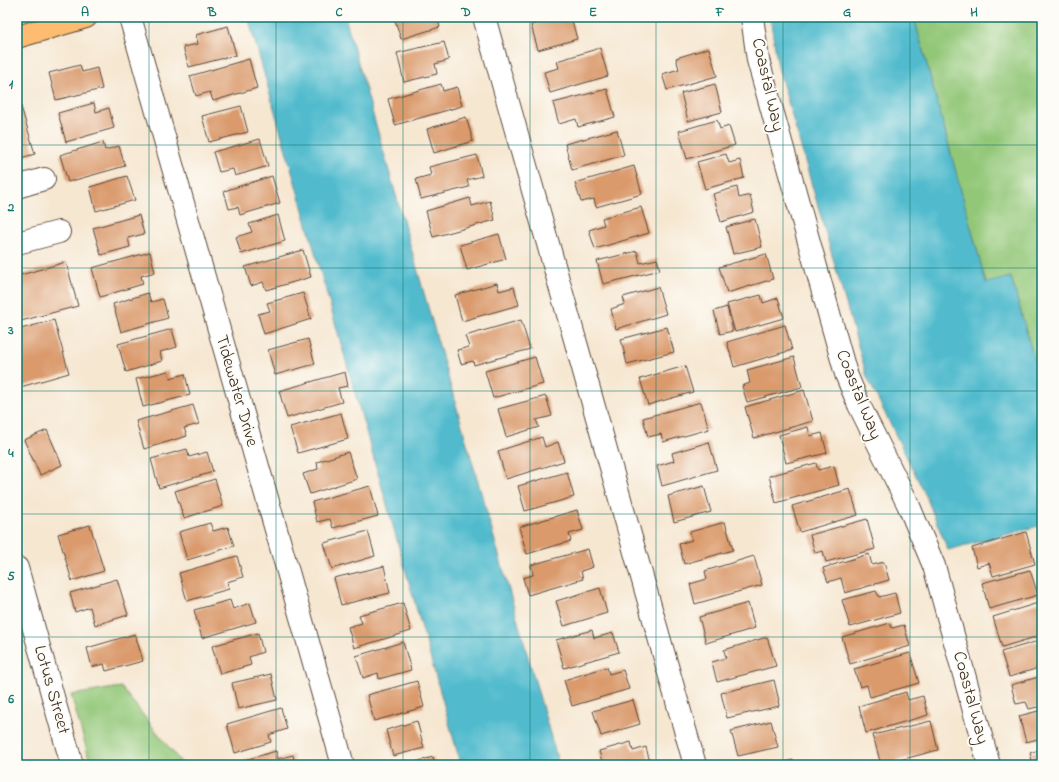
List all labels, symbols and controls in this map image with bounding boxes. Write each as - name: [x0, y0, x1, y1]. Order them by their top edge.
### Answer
- text: A: [81, 3, 89, 22]
- text: B: [207, 3, 217, 22]
- text: C: [335, 3, 343, 22]
- text: D: [460, 3, 471, 22]
- text: E: [589, 3, 597, 22]
- text: F: [715, 3, 725, 22]
- text: G: [843, 3, 851, 22]
- text: H: [970, 3, 978, 22]
- street label: Coastal Way: [744, 36, 790, 134]
- text: 1: [9, 75, 14, 94]
- text: 2: [7, 198, 15, 217]
- text: 3: [7, 321, 14, 340]
- street label: Tidewater Drive: [208, 332, 265, 451]
- street label: Coastal Way: [828, 346, 888, 444]
- text: 4: [7, 444, 14, 463]
- text: 5: [7, 567, 15, 586]
- street label: Lotus Street: [26, 643, 76, 737]
- street label: Coastal Way: [945, 649, 995, 747]
- text: 6: [7, 690, 14, 709]

